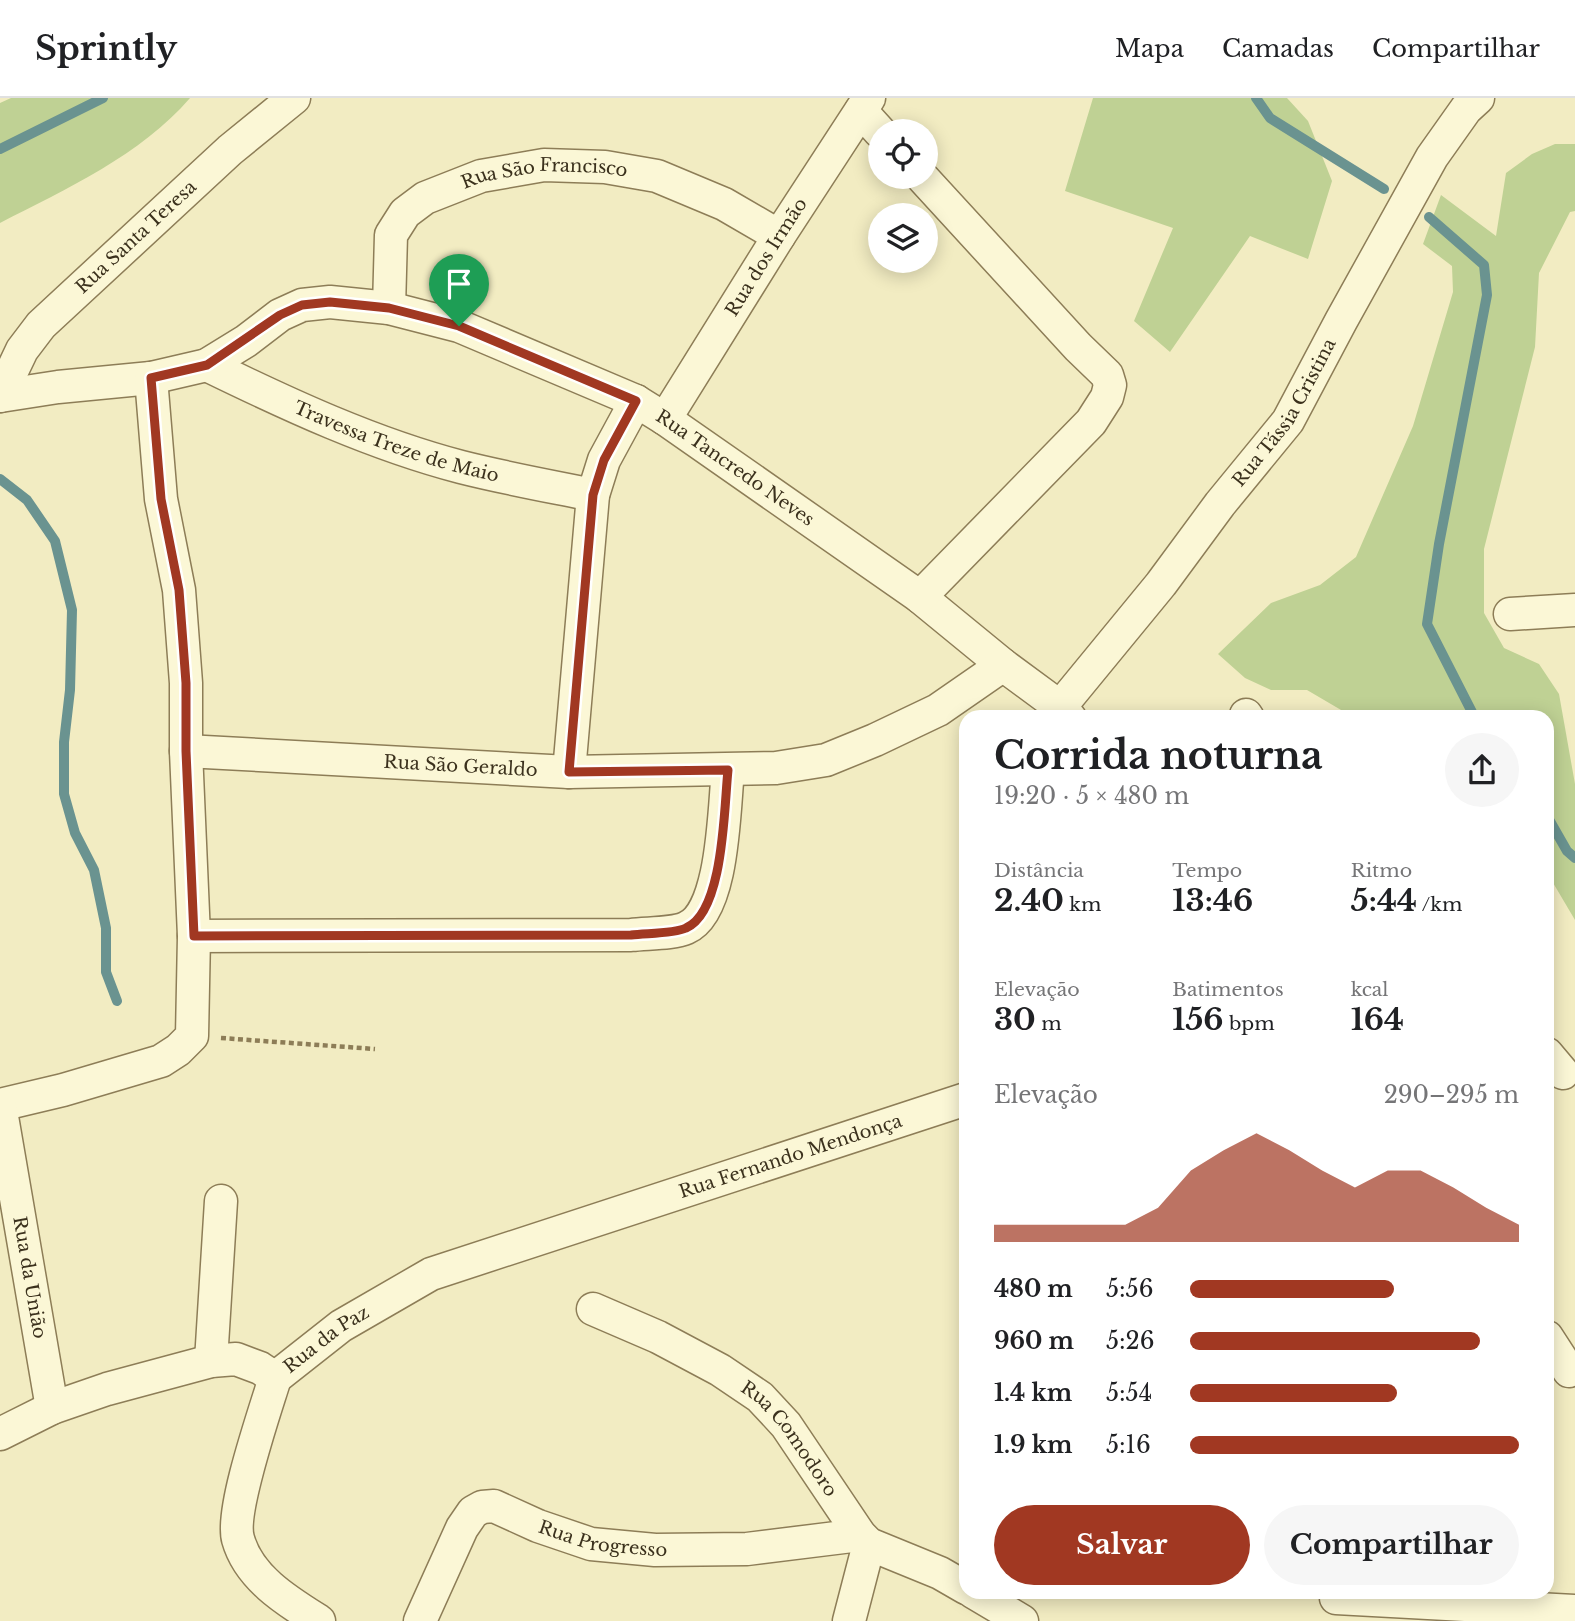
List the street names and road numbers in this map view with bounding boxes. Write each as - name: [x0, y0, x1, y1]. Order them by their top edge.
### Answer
- street label: Rua São Francisco: [458, 154, 629, 194]
- street label: Rua Santa Teresa: [71, 176, 201, 298]
- street label: Rua dos Irmão: [721, 194, 812, 320]
- street label: Rua Tássia Cristina: [1228, 335, 1341, 491]
- street label: Travessa Treze de Maio: [290, 396, 501, 487]
- street label: Rua Tancredo Neves: [652, 405, 819, 531]
- street label: Rua São Geraldo: [383, 751, 538, 781]
- street label: Rua Fernando Mendonça: [676, 1110, 905, 1203]
- street label: Rua da União: [8, 1215, 51, 1340]
- street label: Rua da Paz: [279, 1301, 373, 1378]
- street label: Rua Comodoro: [737, 1376, 842, 1501]
- street label: Rua Progresso: [536, 1516, 667, 1561]

